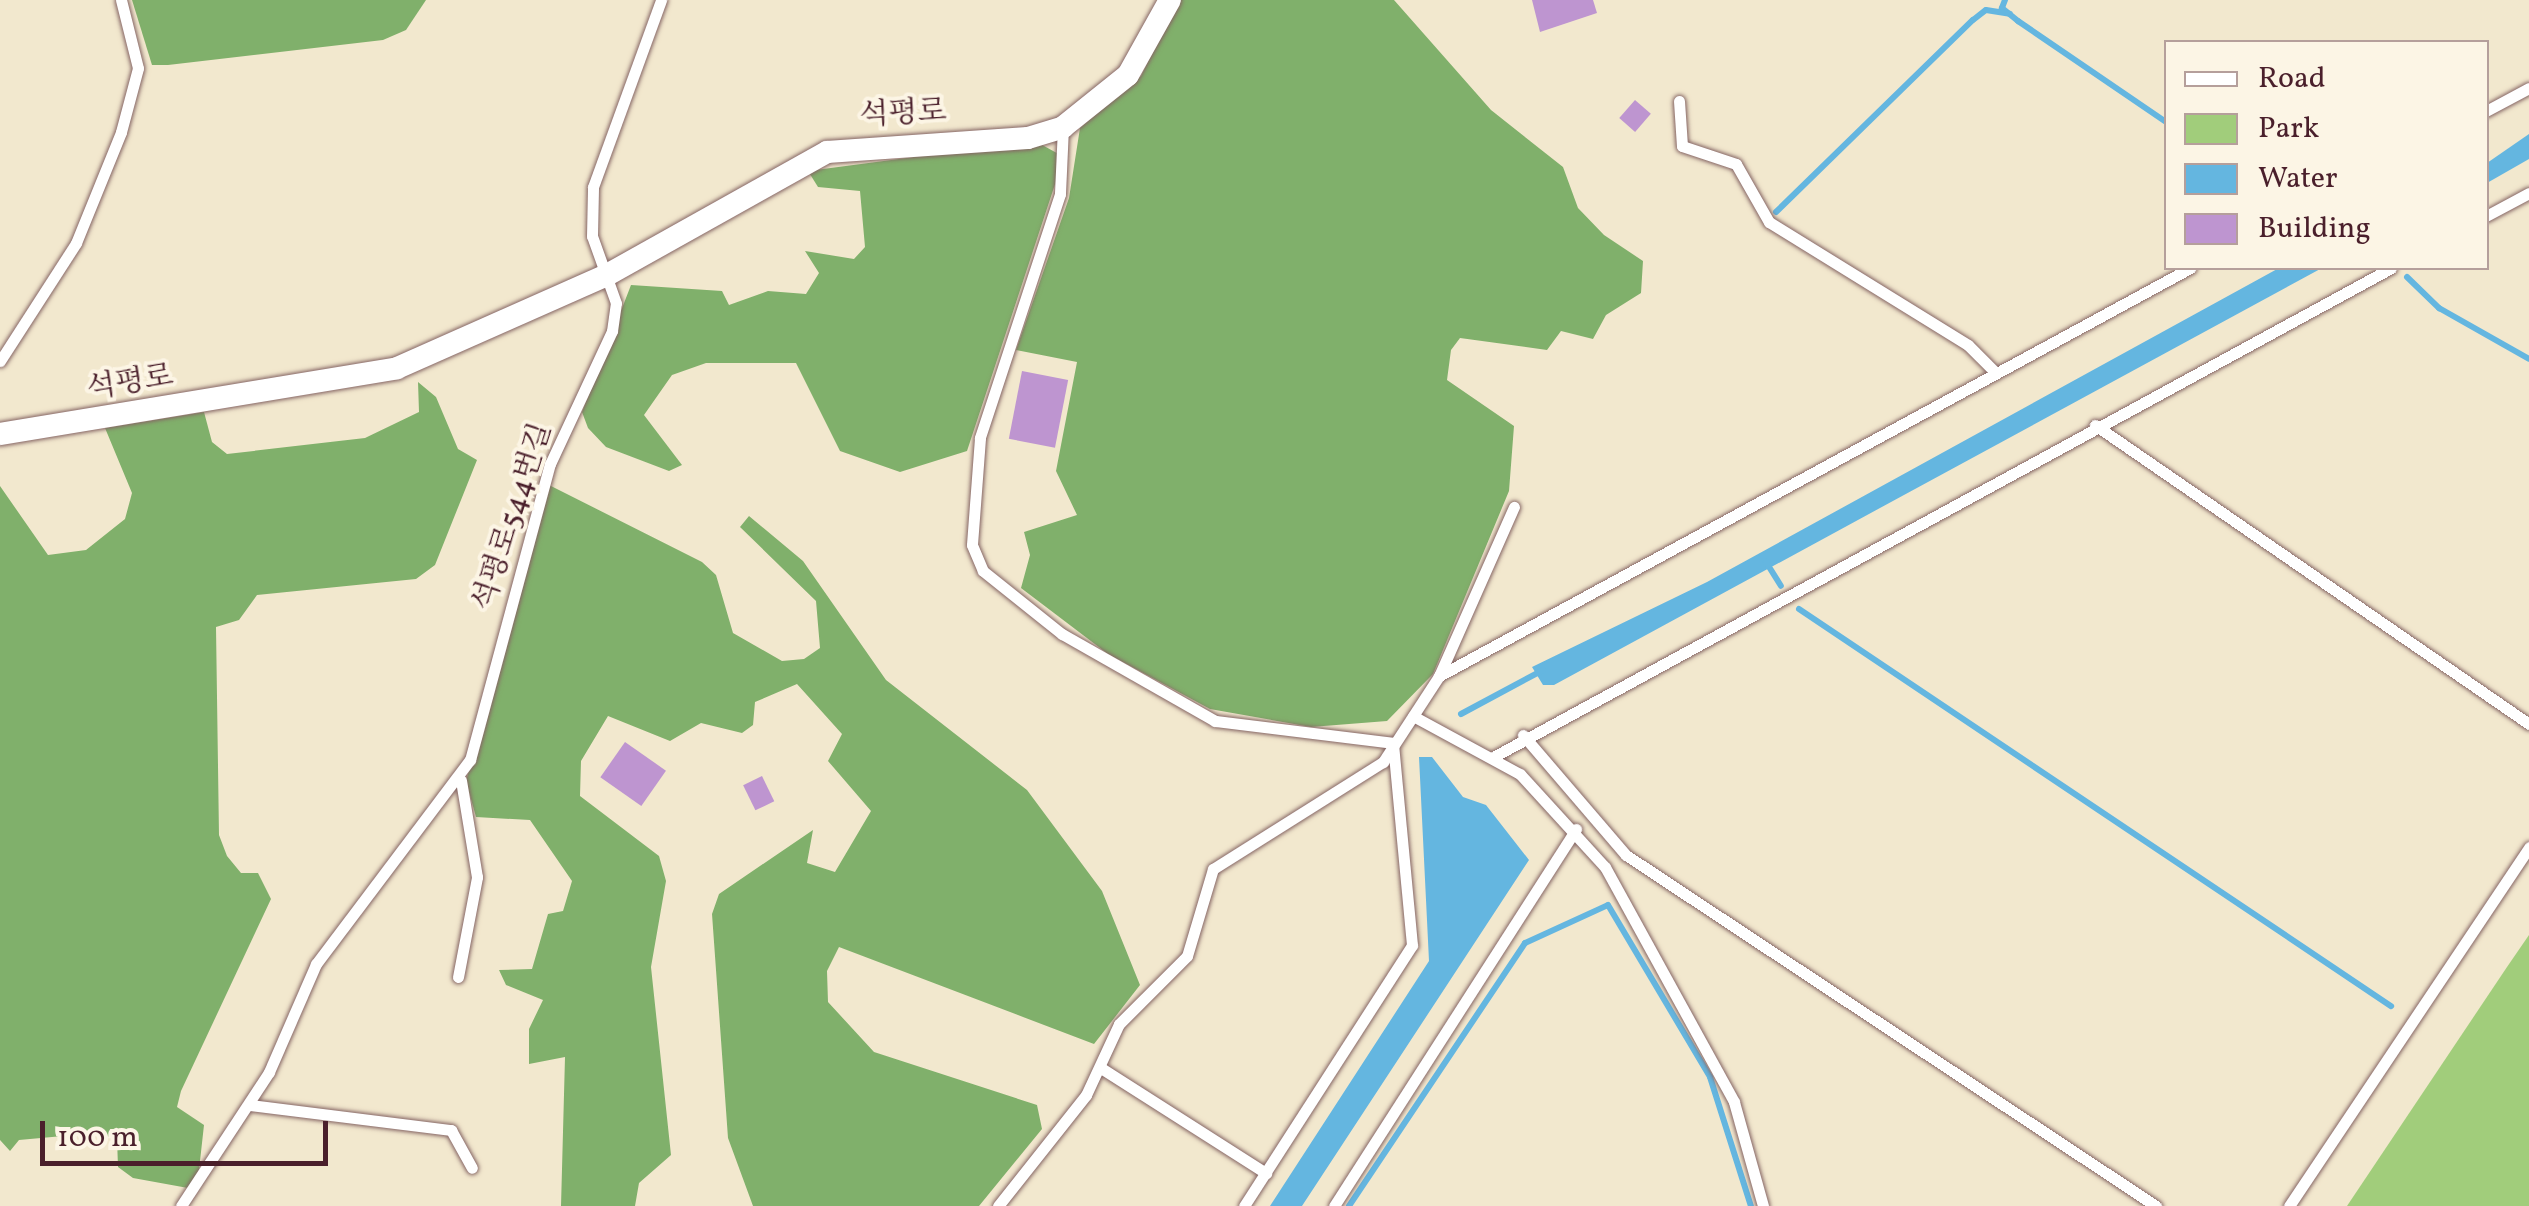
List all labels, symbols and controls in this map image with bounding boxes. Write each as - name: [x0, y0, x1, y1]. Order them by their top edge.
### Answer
- legend: [2164, 40, 2489, 270]
- text: Road: [2258, 58, 2326, 100]
- street label: 석평로: [859, 94, 947, 134]
- text: Park: [2258, 108, 2319, 150]
- text: Water: [2258, 158, 2338, 200]
- text: Building: [2258, 208, 2371, 250]
- street label: 석평로: [84, 358, 176, 408]
- street label: 석평로544번길: [466, 419, 560, 615]
- scale bar: [45, 1101, 332, 1163]
- text: 100 m: [57, 1117, 138, 1159]

